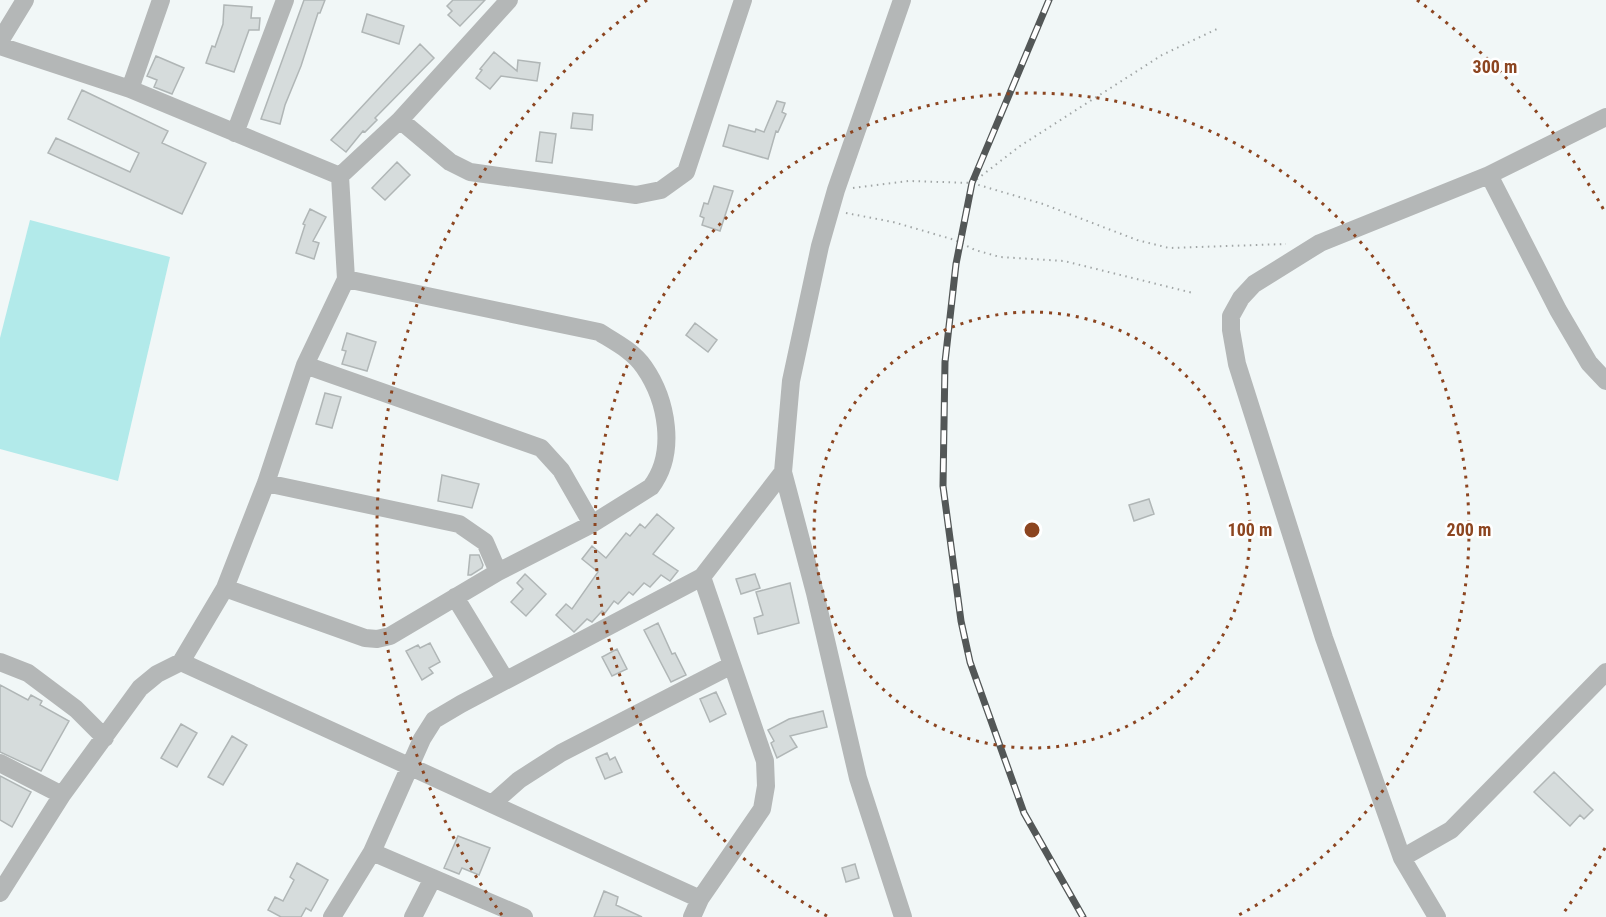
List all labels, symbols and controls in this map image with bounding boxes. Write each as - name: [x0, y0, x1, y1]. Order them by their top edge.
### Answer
- text: 300 m: [1473, 56, 1517, 77]
- text: 100 m: [1228, 519, 1272, 540]
- text: 200 m: [1447, 519, 1491, 540]
- centre of rings: [1022, 520, 1042, 540]

